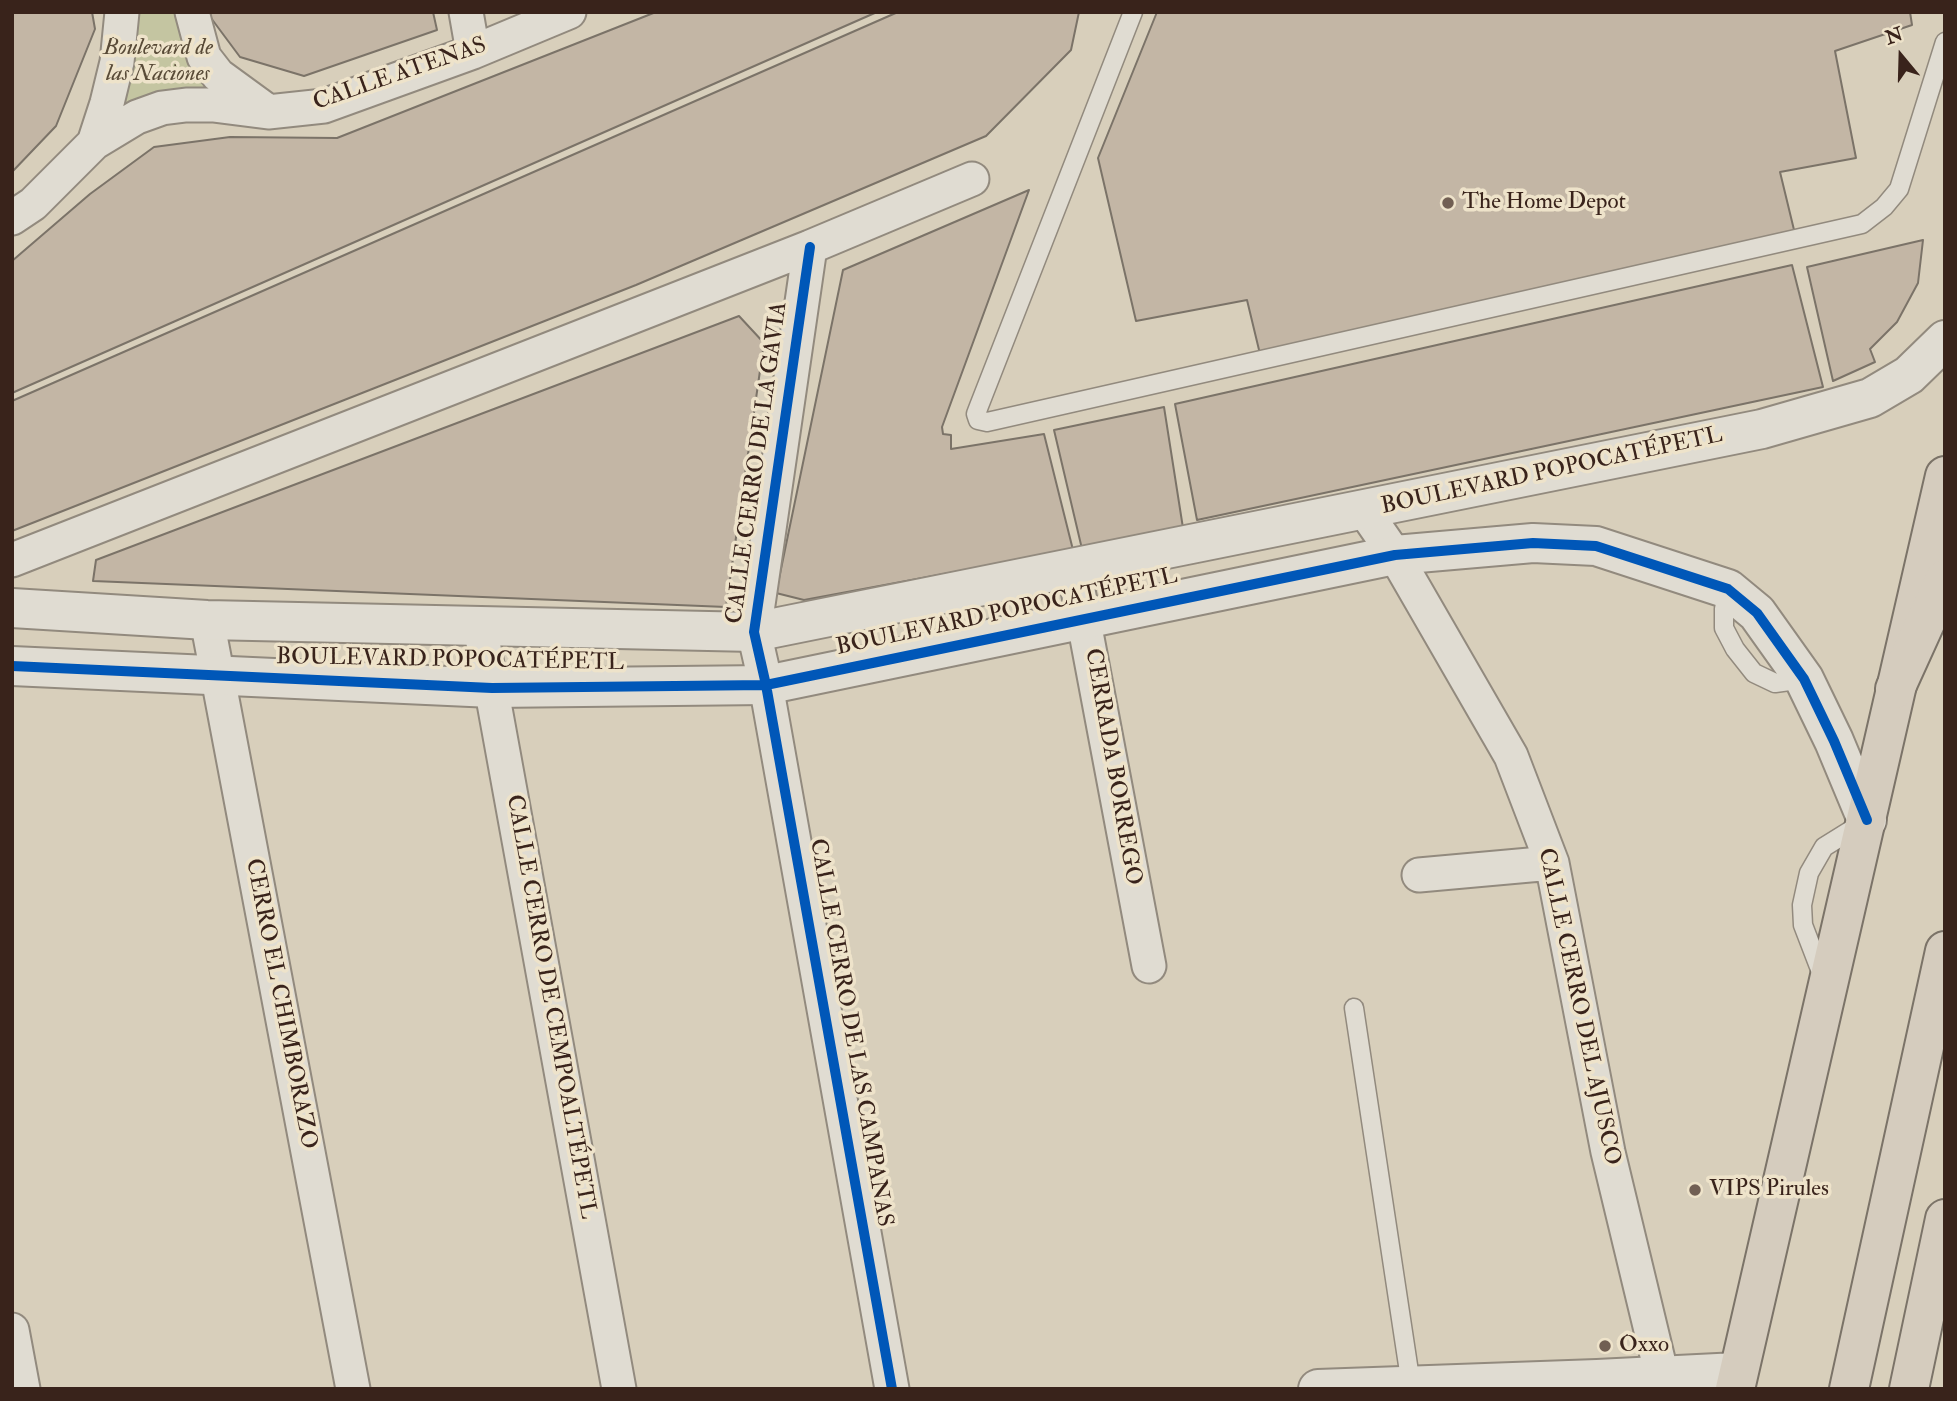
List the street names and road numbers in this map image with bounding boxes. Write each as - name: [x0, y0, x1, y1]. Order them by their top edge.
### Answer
- street label: CALLE ATENAS: [310, 32, 490, 118]
- street label: CALLE CERRO DE LA GAVIA: [722, 300, 794, 626]
- street label: BOULEVARD POPOCATÉPETL: [1379, 422, 1725, 522]
- street label: BOULEVARD POPOCATÉPETL: [834, 563, 1180, 663]
- street label: BOULEVARD POPOCATÉPETL: [276, 644, 624, 678]
- street label: CERRADA BORREGO: [1078, 646, 1146, 888]
- street label: CALLE CERRO DE CEMPOALTÉPETL: [499, 793, 601, 1221]
- street label: CALLE CERRO DE LAS CAMPANAS: [802, 837, 898, 1229]
- street label: CALLE CERRO DEL AJUSCO: [1531, 846, 1625, 1168]
- street label: CERRO EL CHIMBORAZO: [238, 856, 322, 1152]

